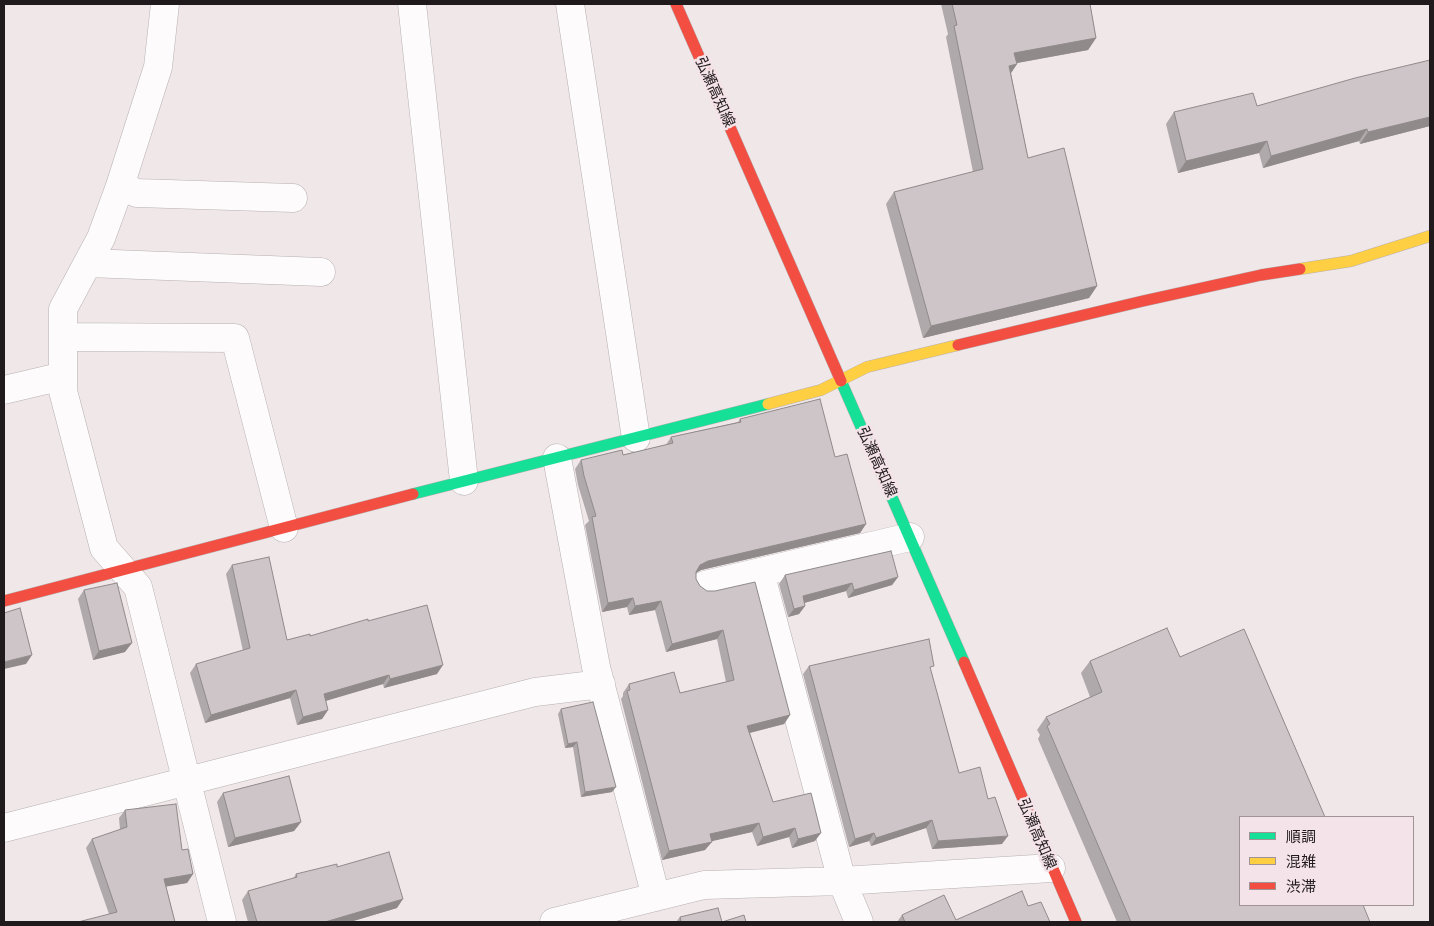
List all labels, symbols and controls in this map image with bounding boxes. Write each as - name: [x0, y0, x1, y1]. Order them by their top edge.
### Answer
- street label: 弘瀬高知線: [692, 54, 738, 130]
- street label: 弘瀬高知線: [854, 424, 900, 500]
- street label: 弘瀬高知線: [1014, 796, 1060, 872]
- legend: [1239, 816, 1414, 906]
- text: 順調: [1286, 826, 1316, 846]
- text: 混雑: [1286, 851, 1316, 871]
- text: 渋滞: [1286, 876, 1316, 896]

